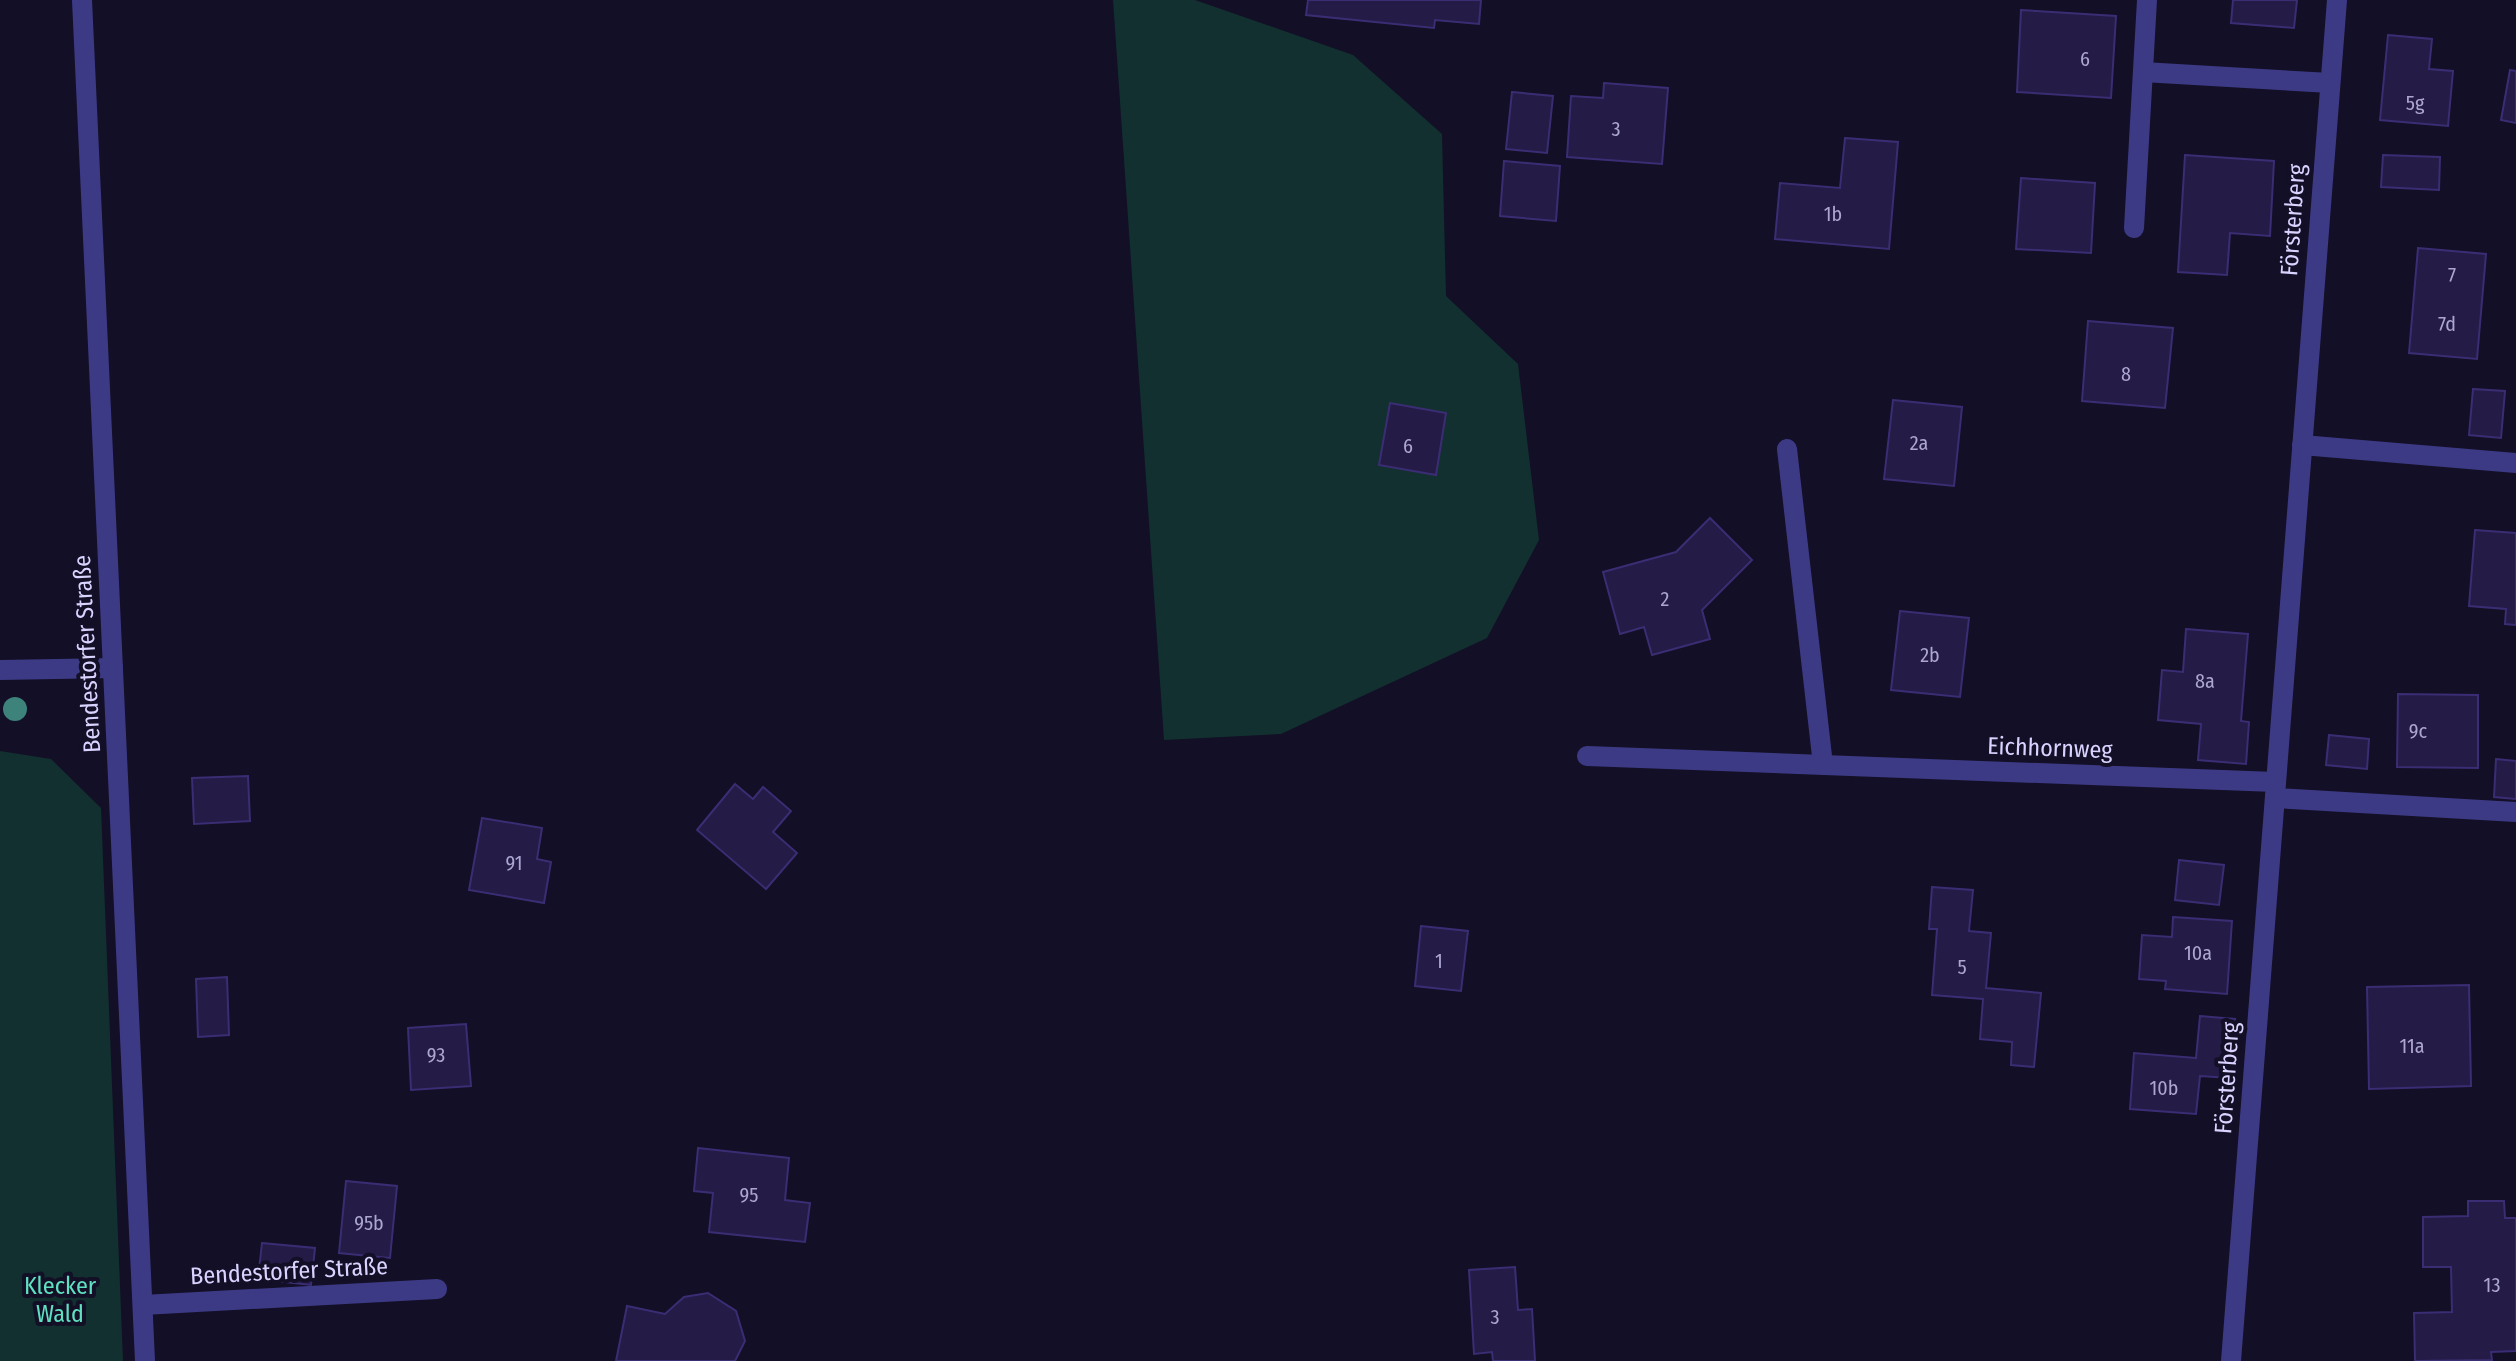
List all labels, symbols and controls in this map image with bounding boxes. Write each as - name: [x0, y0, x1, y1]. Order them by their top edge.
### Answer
- house number: 6: [2080, 47, 2090, 71]
- house number: 5g: [2406, 91, 2425, 115]
- house number: 3: [1611, 117, 1621, 141]
- street label: Försterberg: [2275, 162, 2311, 277]
- house number: 1b: [1824, 202, 1842, 226]
- house number: 7: [2448, 263, 2456, 287]
- house number: 7d: [2438, 312, 2456, 336]
- house number: 8: [2121, 362, 2131, 386]
- house number: 2a: [1910, 431, 1928, 455]
- house number: 6: [1403, 434, 1413, 458]
- street label: Bendestorfer Straße: [68, 554, 106, 754]
- house number: 2: [1661, 587, 1670, 611]
- house number: 2b: [1920, 643, 1940, 667]
- house number: 8a: [2195, 669, 2215, 693]
- house number: 9c: [2409, 719, 2428, 743]
- street label: Eichhornweg: [1987, 732, 2114, 764]
- house number: 91: [505, 851, 523, 875]
- house number: 10a: [2184, 941, 2212, 965]
- house number: 1: [1435, 949, 1443, 973]
- house number: 5: [1957, 955, 1967, 979]
- street label: Försterberg: [2209, 1020, 2245, 1135]
- house number: 11a: [2399, 1034, 2425, 1058]
- house number: 93: [427, 1043, 445, 1067]
- house number: 10b: [2150, 1076, 2178, 1100]
- house number: 95: [740, 1183, 758, 1207]
- house number: 95b: [354, 1211, 384, 1235]
- street label: Bendestorfer Straße: [189, 1252, 389, 1290]
- park label: Klecker Wald: [24, 1272, 97, 1328]
- house number: 13: [2484, 1273, 2500, 1297]
- house number: 3: [1490, 1305, 1500, 1329]

